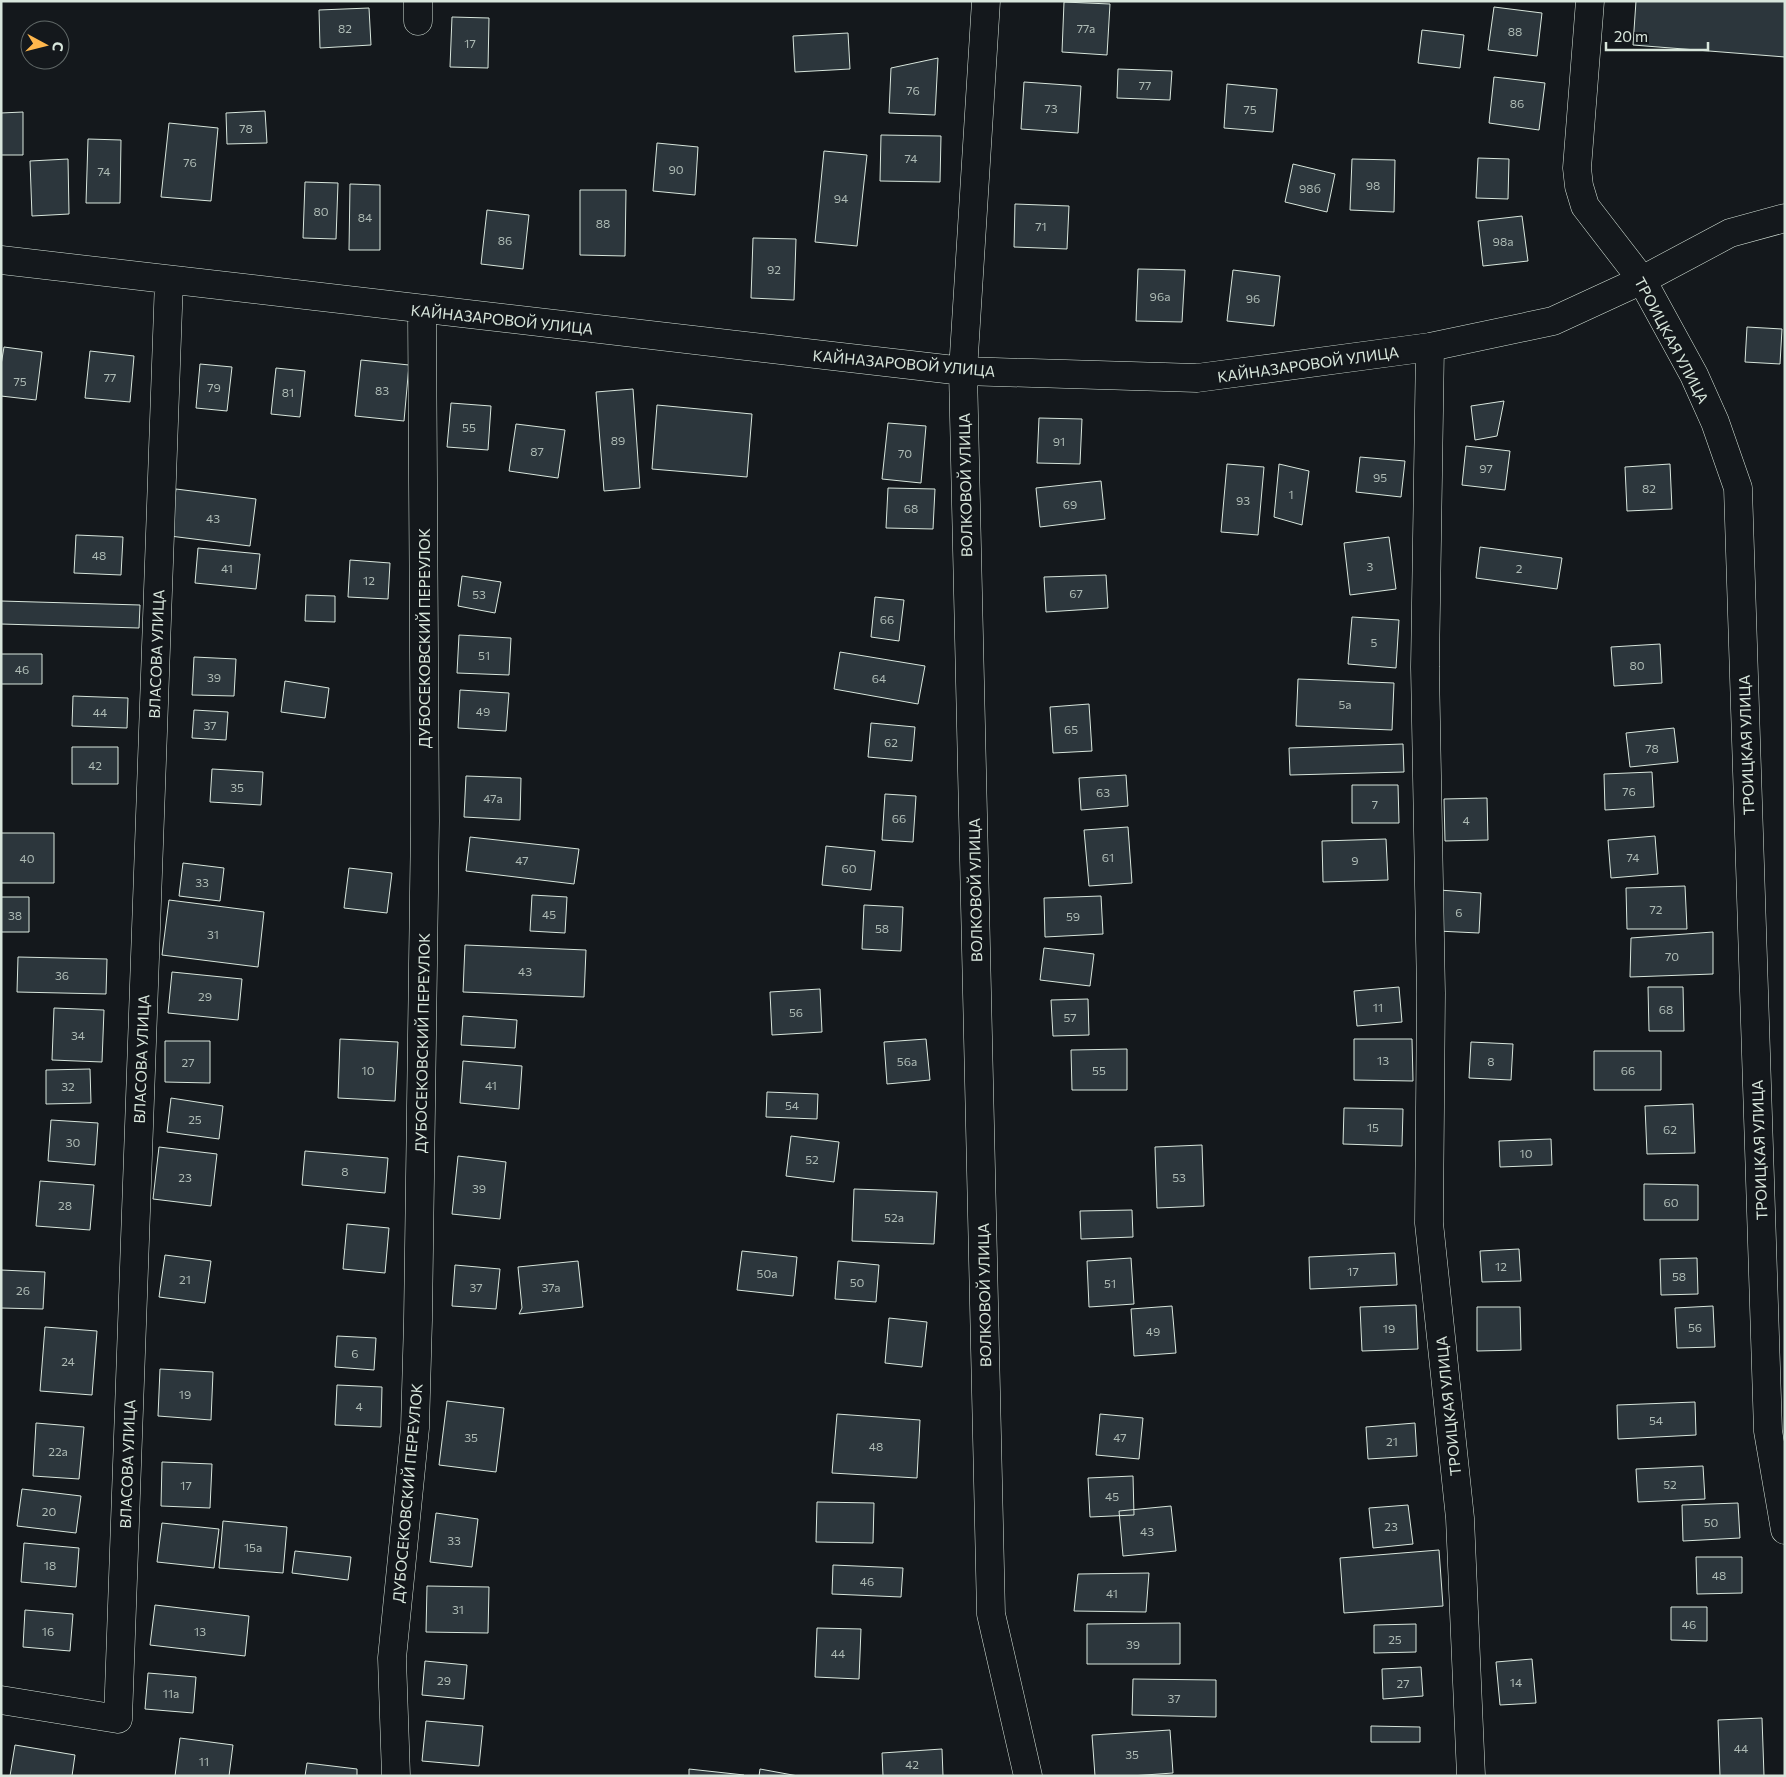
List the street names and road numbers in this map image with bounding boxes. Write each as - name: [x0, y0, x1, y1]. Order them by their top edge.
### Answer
- street label: ТРОИЦКАЯ УЛИЦА: [1631, 274, 1713, 406]
- street label: КАЙНАЗАРОВОЙ УЛИЦА: [410, 300, 594, 338]
- street label: КАЙНАЗАРОВОЙ УЛИЦА: [1216, 342, 1400, 386]
- street label: КАЙНАЗАРОВОЙ УЛИЦА: [812, 346, 996, 380]
- street label: ВОЛКОВОЙ УЛИЦА: [955, 413, 975, 557]
- street label: ДУБОСЕКОВСКИЙ ПЕРЕУЛОК: [415, 528, 433, 748]
- street label: ВЛАСОВА УЛИЦА: [145, 589, 167, 719]
- street label: ТРОИЦКАЯ УЛИЦА: [1735, 674, 1757, 816]
- street label: ВОЛКОВОЙ УЛИЦА: [965, 818, 985, 962]
- street label: ДУБОСЕКОВСКИЙ ПЕРЕУЛОК: [411, 933, 433, 1153]
- street label: ВЛАСОВА УЛИЦА: [130, 994, 152, 1124]
- street label: ТРОИЦКАЯ УЛИЦА: [1748, 1079, 1770, 1221]
- street label: ВОЛКОВОЙ УЛИЦА: [974, 1223, 994, 1367]
- street label: ТРОИЦКАЯ УЛИЦА: [1432, 1335, 1464, 1477]
- street label: ДУБОСЕКОВСКИЙ ПЕРЕУЛОК: [388, 1383, 426, 1603]
- street label: ВЛАСОВА УЛИЦА: [116, 1399, 138, 1529]

